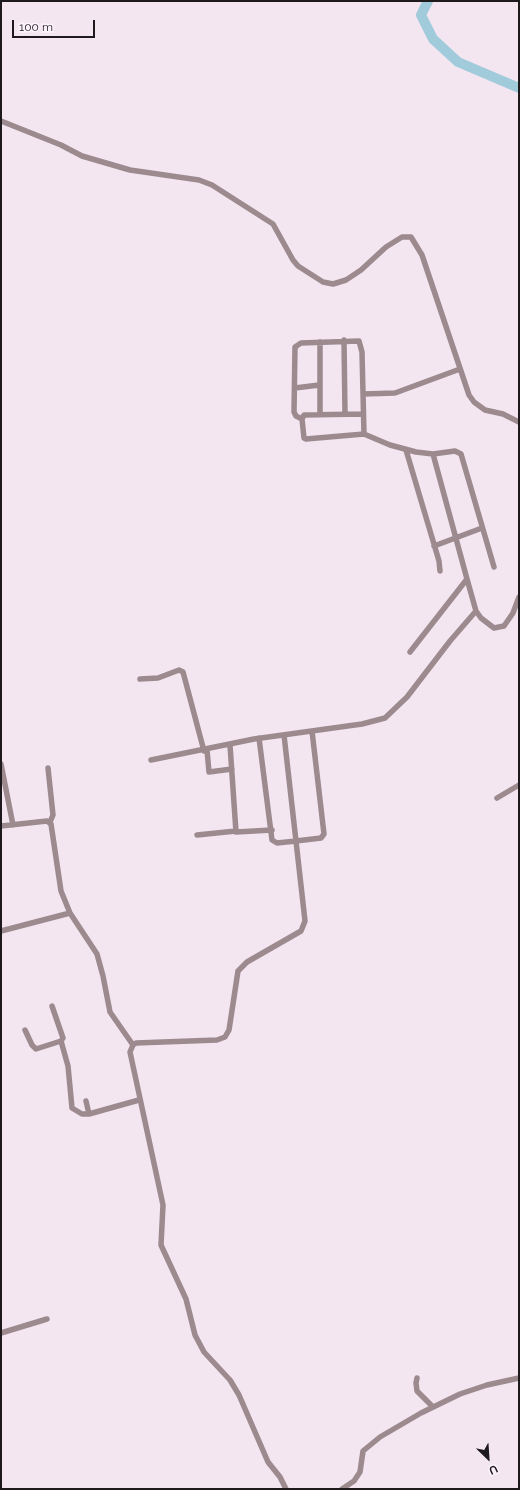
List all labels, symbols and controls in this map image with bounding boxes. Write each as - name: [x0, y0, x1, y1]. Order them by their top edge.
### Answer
- scale bar: [14, 12, 97, 38]
- text: 100 m: [19, 20, 53, 34]
- north arrow: [468, 1438, 508, 1478]
- text: U: [487, 1462, 500, 1477]

